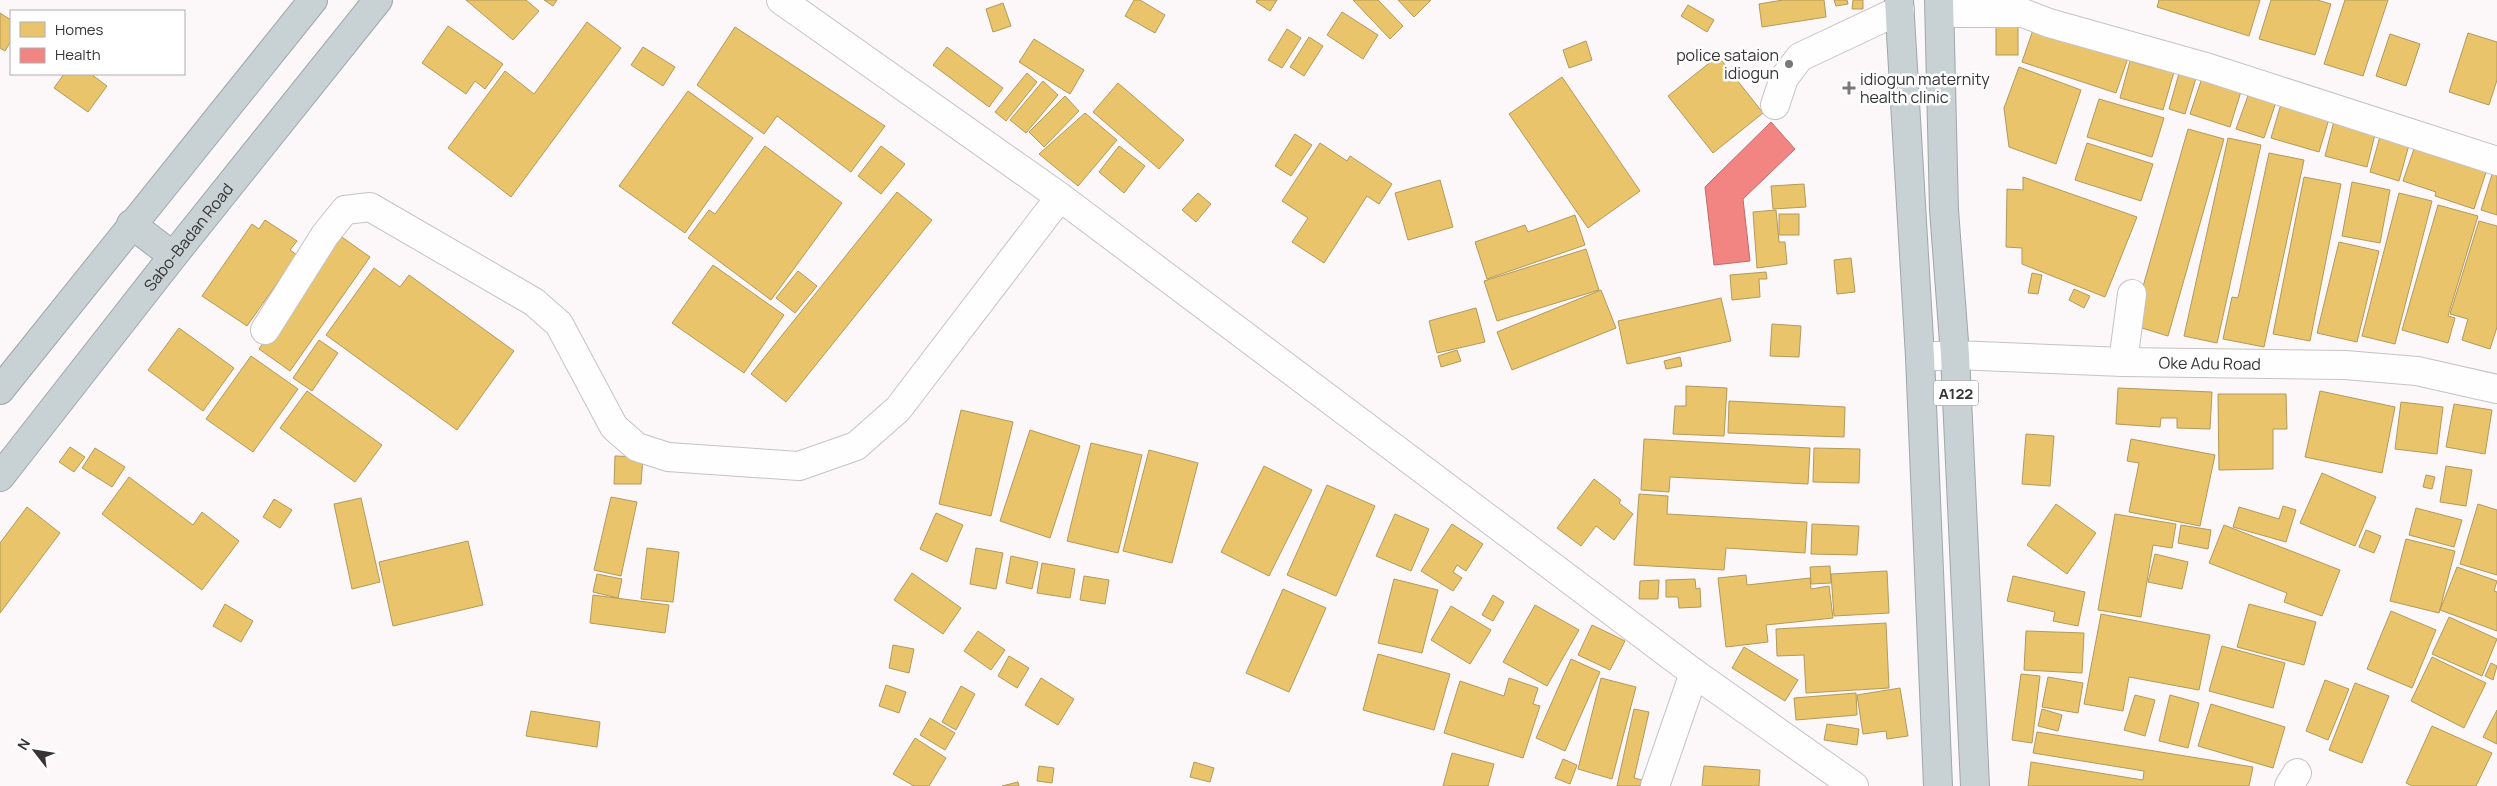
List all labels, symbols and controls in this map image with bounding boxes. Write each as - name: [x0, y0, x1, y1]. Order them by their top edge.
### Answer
- legend: [10, 10, 185, 75]
- text: Homes: [55, 19, 104, 40]
- text: Health: [55, 44, 101, 65]
- place label: police sataion idiogun: [1676, 44, 1779, 84]
- marker: police sataion idiogun: [1783, 58, 1795, 70]
- place label: idiogun maternity health clinic: [1860, 68, 1990, 108]
- marker: idiogun maternity health clinic: [1842, 81, 1856, 95]
- street label: Sabo-Badan Road: [139, 179, 238, 296]
- street label: Oke Adu Road: [2159, 351, 2261, 375]
- road number: A122: [1934, 380, 1978, 406]
- north arrow: [10, 726, 60, 776]
- text: N: [13, 735, 34, 753]

